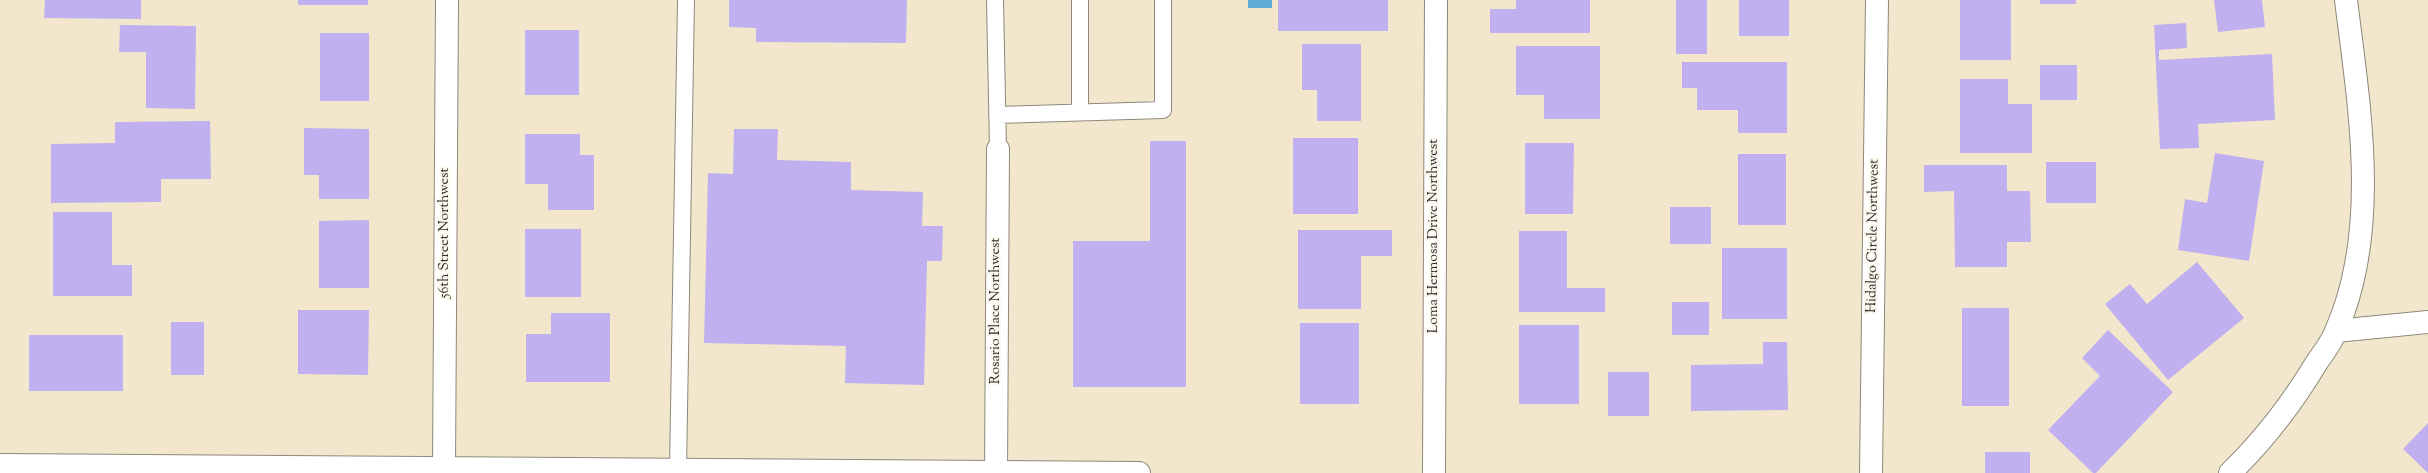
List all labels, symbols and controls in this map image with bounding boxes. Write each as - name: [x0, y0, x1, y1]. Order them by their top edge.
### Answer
- street label: Loma Hermosa Drive Northwest: [1427, 139, 1443, 333]
- street label: Hidalgo Circle Northwest: [1864, 159, 1884, 313]
- street label: 56th Street Northwest: [438, 168, 454, 298]
- street label: Rosario Place Northwest: [989, 238, 1005, 384]

